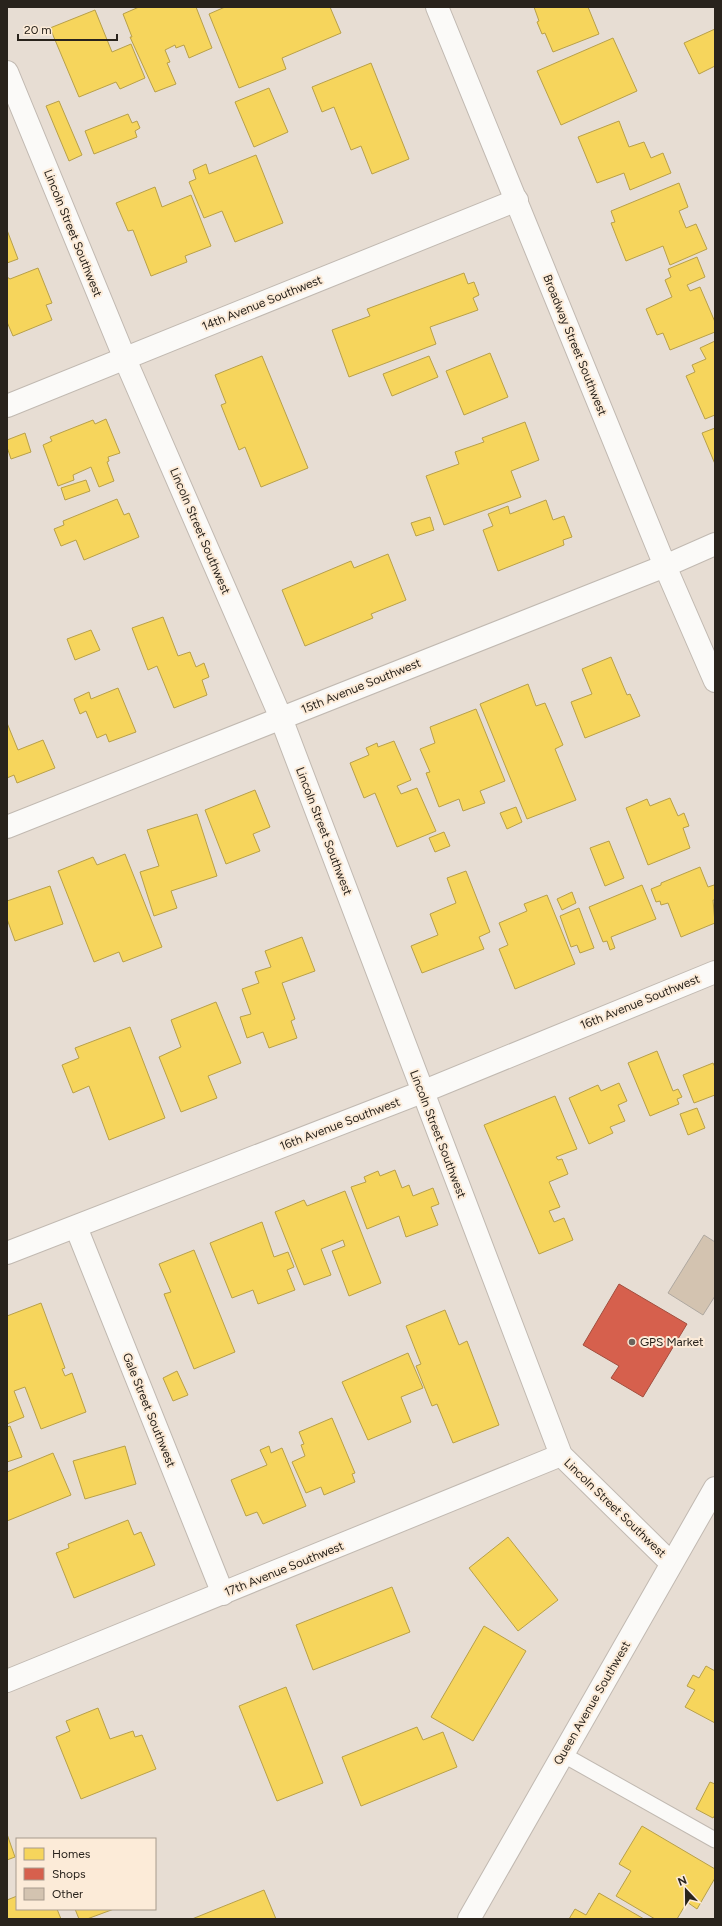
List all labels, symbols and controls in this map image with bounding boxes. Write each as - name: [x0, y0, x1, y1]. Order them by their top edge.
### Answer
- scale bar: [18, 16, 117, 42]
- text: 20 m: [24, 23, 52, 37]
- street label: Lincoln Street Southwest: [41, 167, 105, 299]
- street label: 14th Avenue Southwest: [200, 272, 325, 334]
- street label: Broadway Street Southwest: [540, 272, 610, 418]
- street label: Lincoln Street Southwest: [167, 466, 233, 597]
- street label: 15th Avenue Southwest: [299, 655, 423, 716]
- street label: Lincoln Street Southwest: [293, 765, 355, 897]
- street label: 16th Avenue Southwest: [578, 971, 702, 1032]
- street label: Lincoln Street Southwest: [407, 1068, 469, 1200]
- street label: 16th Avenue Southwest: [278, 1094, 403, 1153]
- place label: GPS Market: [640, 1335, 704, 1349]
- marker: GPS Market: [627, 1337, 637, 1347]
- street label: Gale Street Southwest: [120, 1351, 179, 1470]
- street label: Lincoln Street Southwest: [561, 1456, 669, 1561]
- street label: 17th Avenue Southwest: [222, 1539, 346, 1599]
- street label: Queen Avenue Southwest: [551, 1638, 633, 1767]
- legend: [16, 1838, 156, 1910]
- text: Homes: [52, 1847, 91, 1861]
- text: Shops: [52, 1867, 86, 1881]
- north arrow: [666, 1870, 706, 1910]
- text: N: [676, 1874, 689, 1889]
- text: Other: [52, 1887, 83, 1901]

